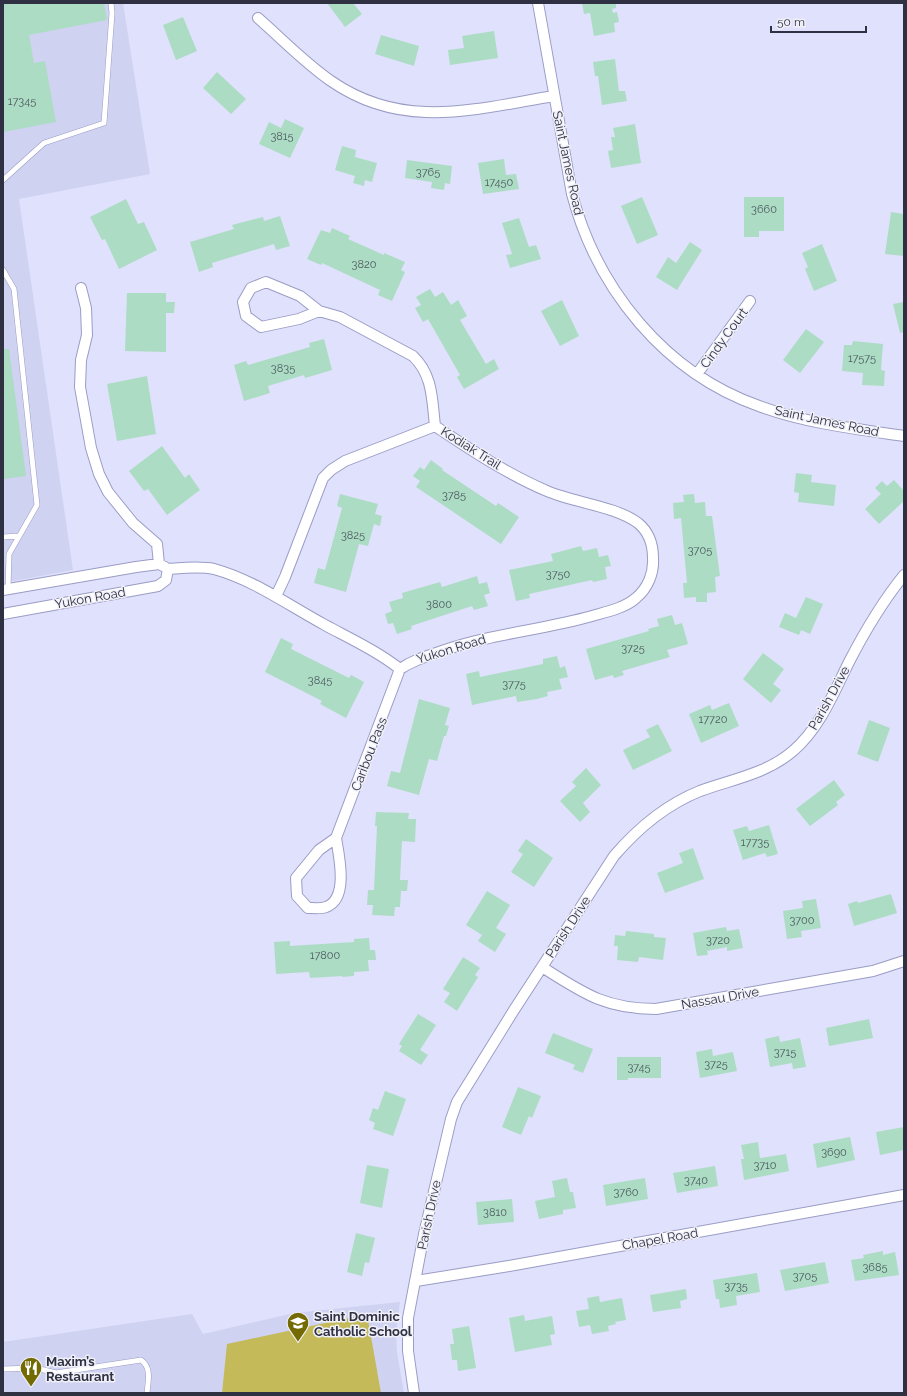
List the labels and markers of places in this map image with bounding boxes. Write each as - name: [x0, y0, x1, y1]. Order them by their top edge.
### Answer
- place label: Saint Dominic Catholic School: [314, 1309, 413, 1339]
- school or university icon: Saint Dominic Catholic School: [285, 1310, 311, 1343]
- place label: Maxim’s Restaurant: [46, 1354, 114, 1384]
- restaurant icon: Maxim’s Restaurant: [18, 1355, 44, 1388]

